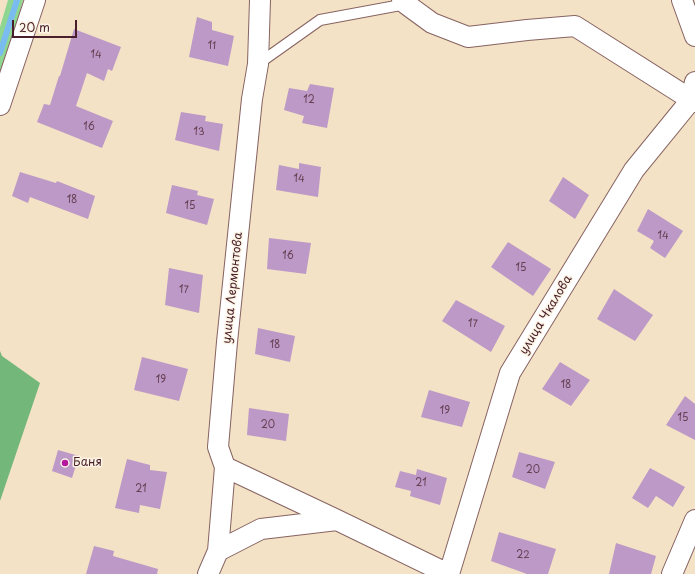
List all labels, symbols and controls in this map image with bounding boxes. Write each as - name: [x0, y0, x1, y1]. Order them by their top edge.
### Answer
- scale bar: [14, 12, 79, 38]
- text: 20 m: [19, 18, 50, 36]
- house number: 11: [208, 40, 216, 52]
- house number: 14: [90, 49, 102, 61]
- house number: 12: [303, 94, 315, 106]
- house number: 16: [83, 121, 95, 133]
- house number: 13: [193, 126, 205, 138]
- house number: 14: [293, 173, 305, 185]
- house number: 18: [67, 194, 77, 206]
- house number: 15: [185, 200, 195, 212]
- house number: 14: [657, 230, 669, 242]
- street label: улица Лермонтова: [220, 231, 246, 345]
- house number: 16: [282, 250, 294, 262]
- house number: 15: [516, 262, 526, 274]
- street label: улица Чкалова: [517, 273, 575, 357]
- house number: 17: [179, 284, 189, 296]
- house number: 17: [468, 318, 478, 330]
- house number: 18: [270, 339, 280, 351]
- house number: 19: [156, 374, 166, 386]
- house number: 18: [561, 379, 571, 391]
- house number: 19: [440, 405, 450, 417]
- house number: 15: [678, 412, 688, 424]
- house number: 20: [261, 419, 275, 431]
- place label: Баня: [73, 456, 102, 470]
- marker: Баня: [60, 458, 70, 468]
- house number: 20: [526, 464, 540, 476]
- house number: 21: [415, 477, 427, 489]
- house number: 21: [135, 483, 147, 495]
- house number: 22: [516, 549, 530, 561]

